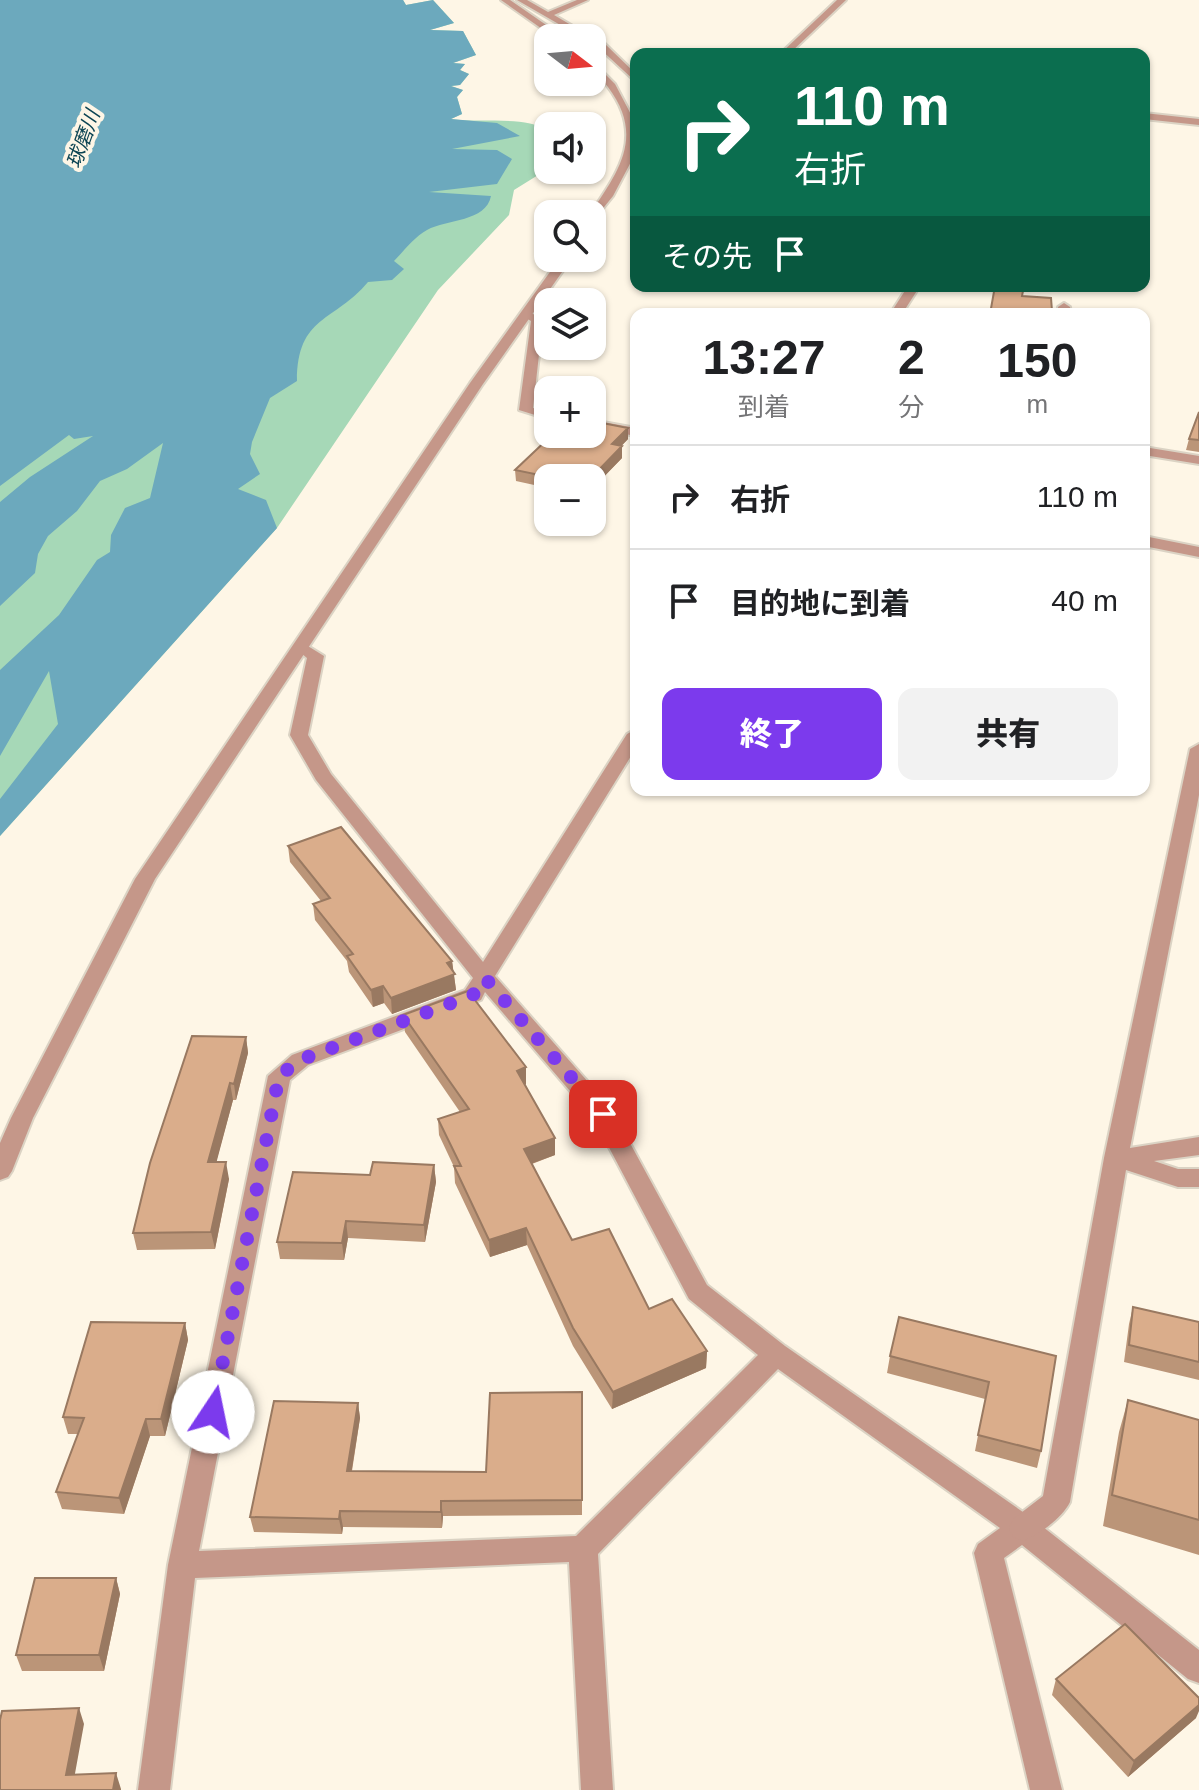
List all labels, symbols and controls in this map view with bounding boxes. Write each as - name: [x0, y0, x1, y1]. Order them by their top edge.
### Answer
- north arrow: [534, 24, 606, 96]
- map controls: [534, 24, 606, 536]
- text: 110 m: [794, 74, 950, 137]
- icon: right: [662, 80, 766, 184]
- water label: 球磨川: [62, 105, 104, 171]
- button: sound: [534, 112, 606, 184]
- text: 右折: [794, 149, 866, 190]
- button: search: [534, 200, 606, 272]
- icon: arrive: [768, 232, 812, 276]
- text: その先: [662, 240, 752, 273]
- button: layers: [534, 288, 606, 360]
- text: 13:27: [703, 331, 825, 384]
- text: 2: [898, 331, 925, 384]
- text: 150: [997, 334, 1077, 387]
- button: +: [534, 376, 606, 448]
- text: m: [1027, 389, 1048, 419]
- text: 到着: [738, 392, 790, 422]
- text: 分: [898, 392, 924, 422]
- button: −: [534, 464, 606, 536]
- icon: right: [662, 475, 706, 519]
- text: 110 m: [1037, 480, 1118, 513]
- text: 右折: [730, 483, 790, 516]
- icon: arrive: [662, 579, 706, 623]
- text: 40 m: [1051, 584, 1118, 617]
- text: 目的地に到着: [730, 587, 910, 620]
- button: 終了: [662, 688, 882, 780]
- button: 共有: [898, 688, 1118, 780]
- pin: [569, 1080, 637, 1148]
- icon: arrive: [581, 1092, 625, 1136]
- position arrow: [171, 1370, 255, 1454]

